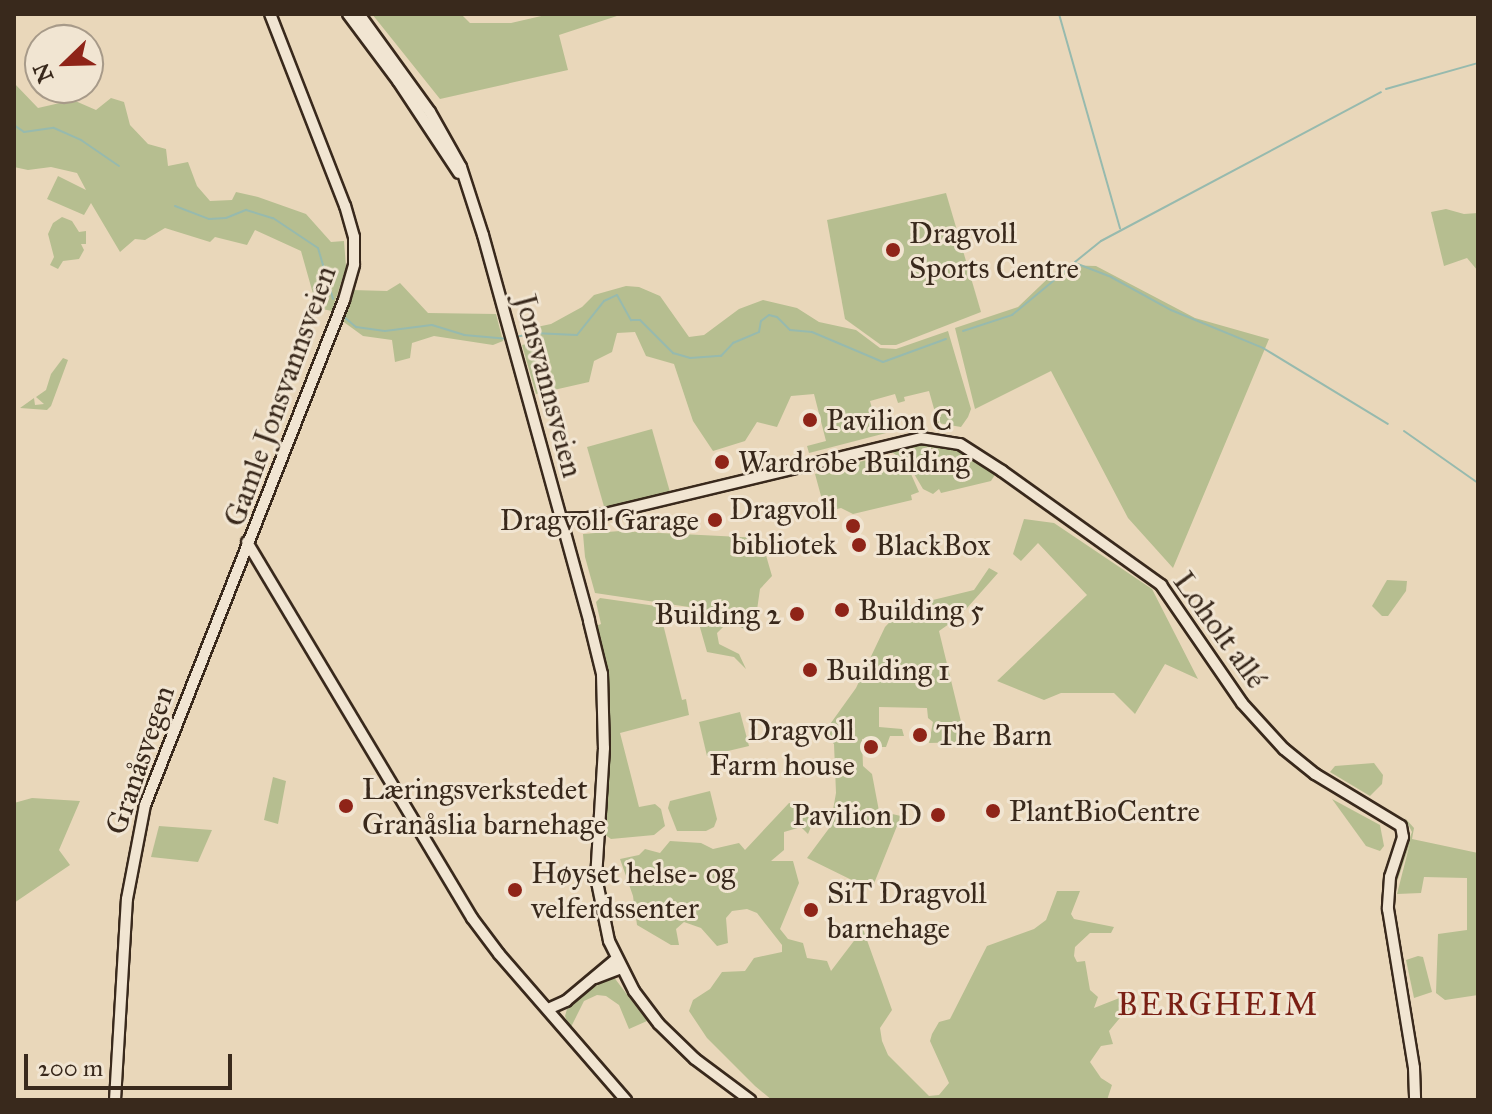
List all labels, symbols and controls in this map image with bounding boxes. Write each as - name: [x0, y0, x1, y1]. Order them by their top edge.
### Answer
- north arrow: [24, 24, 104, 104]
- text: N: [27, 59, 59, 87]
- place label: Dragvoll Sports Centre: [909, 215, 1079, 286]
- marker: Dragvoll Sports Centre: [884, 241, 902, 259]
- street label: Gamle Jonsvannsveien: [216, 261, 344, 531]
- street label: Jonsvannsveien: [507, 291, 591, 481]
- place label: Pavilion C: [826, 402, 952, 438]
- marker: Pavilion C: [801, 411, 819, 429]
- place label: Wardrobe Building: [738, 444, 969, 480]
- marker: Wardrobe Building: [713, 453, 731, 471]
- place label: Dragvoll bibliotek: [729, 491, 837, 562]
- place label: Dragvoll Garage: [500, 502, 699, 538]
- marker: Dragvoll Garage: [706, 511, 724, 529]
- marker: Dragvoll bibliotek: [844, 517, 862, 535]
- place label: BlackBox: [875, 527, 990, 563]
- marker: BlackBox: [850, 536, 868, 554]
- street label: Loholt allé: [1166, 565, 1274, 695]
- place label: Building 5: [858, 592, 984, 628]
- place label: Building 2: [654, 596, 781, 632]
- marker: Building 5: [833, 601, 851, 619]
- marker: Building 2: [788, 605, 806, 623]
- place label: Building 1: [826, 652, 950, 688]
- marker: Building 1: [801, 661, 819, 679]
- street label: Granåsvegen: [98, 681, 182, 839]
- place label: Dragvoll Farm house: [709, 712, 855, 782]
- place label: The Barn: [936, 717, 1052, 753]
- marker: The Barn: [911, 726, 929, 744]
- marker: Dragvoll Farm house: [862, 738, 880, 756]
- place label: Læringsverkstedet Granåslia barnehage: [362, 771, 606, 842]
- place label: PlantBioCentre: [1009, 793, 1200, 829]
- marker: Læringsverkstedet Granåslia barnehage: [337, 797, 355, 815]
- place label: Pavilion D: [792, 797, 922, 833]
- marker: PlantBioCentre: [984, 802, 1002, 820]
- marker: Pavilion D: [929, 806, 947, 824]
- place label: Høyset helse- og velferdssenter: [531, 855, 735, 926]
- place label: SiT Dragvoll barnehage: [827, 875, 987, 946]
- marker: Høyset helse- og velferdssenter: [506, 881, 524, 899]
- marker: SiT Dragvoll barnehage: [802, 901, 820, 919]
- district label: BERGHEIM: [1117, 986, 1319, 1024]
- scale bar: [28, 1038, 236, 1088]
- text: 200 m: [38, 1053, 103, 1083]

